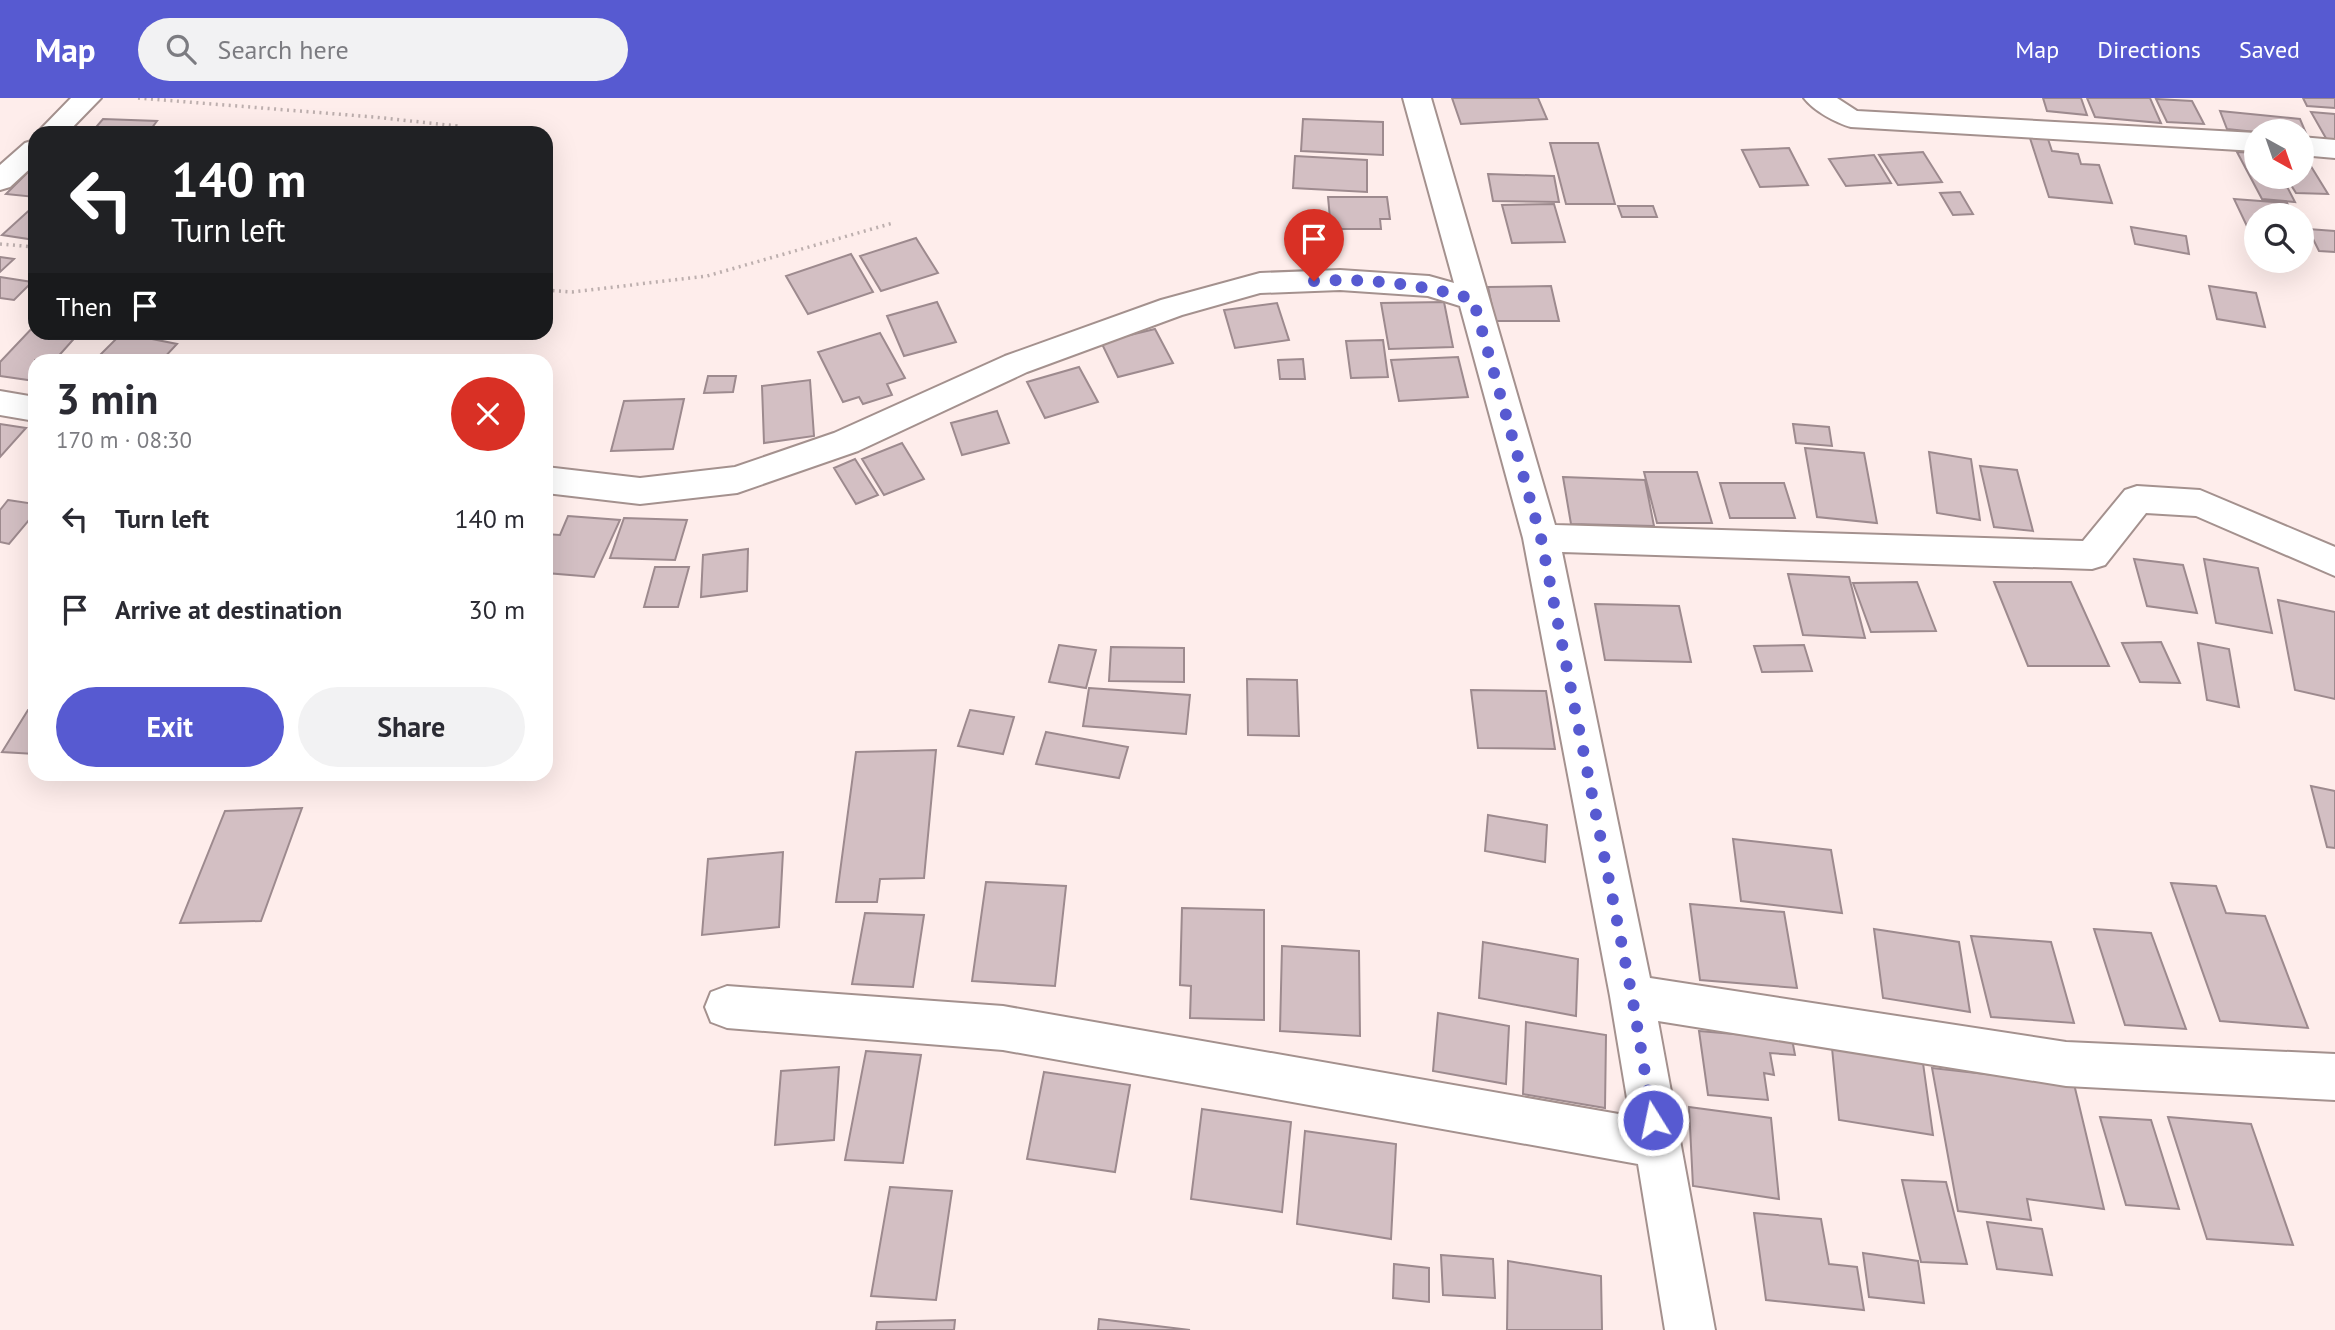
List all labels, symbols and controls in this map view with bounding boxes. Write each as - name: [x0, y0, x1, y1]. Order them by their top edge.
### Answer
- search box: [138, 18, 628, 81]
- text: Map: [35, 28, 96, 71]
- icon: search: [162, 30, 200, 68]
- text: Search here: [218, 33, 349, 66]
- text: Map: [2015, 34, 2059, 65]
- text: Directions: [2097, 34, 2201, 65]
- text: Saved: [2239, 34, 2300, 65]
- north arrow: [2244, 119, 2314, 189]
- map controls: [2244, 119, 2314, 273]
- text: 140 m: [171, 147, 306, 211]
- icon: left: [56, 154, 147, 245]
- button: search: [2244, 203, 2314, 273]
- text: Turn left: [171, 209, 286, 251]
- pin: [1284, 209, 1344, 281]
- icon: arrive: [1295, 220, 1333, 258]
- icon: arrive: [126, 287, 164, 325]
- text: Then: [56, 290, 112, 323]
- text: 3 min: [56, 371, 158, 426]
- button: close: [451, 377, 525, 451]
- text: 170 m · 08:30: [56, 425, 192, 454]
- icon: left: [56, 500, 94, 538]
- text: Turn left: [115, 502, 209, 535]
- text: 140 m: [454, 502, 525, 535]
- icon: arrive: [56, 591, 94, 629]
- text: Arrive at destination: [115, 593, 342, 626]
- text: 30 m: [469, 593, 525, 626]
- button: Exit: [56, 687, 284, 767]
- button: Share: [298, 687, 525, 767]
- position arrow: [1616, 1083, 1690, 1157]

